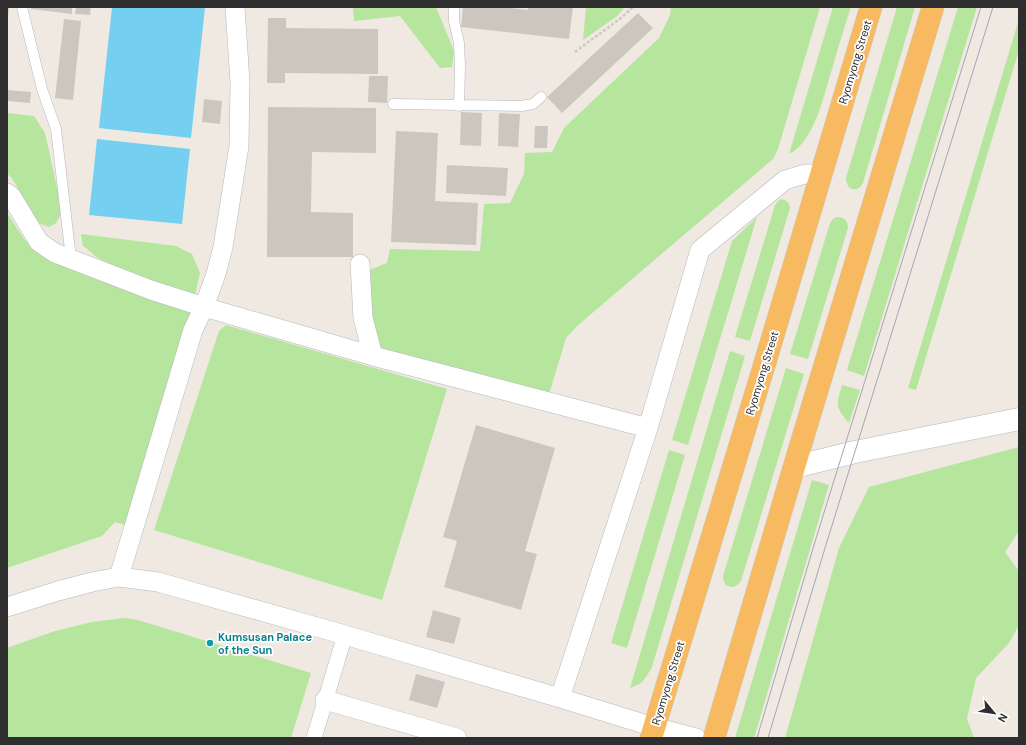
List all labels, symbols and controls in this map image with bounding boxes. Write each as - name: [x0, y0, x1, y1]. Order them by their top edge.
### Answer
- street label: Ryomyong Street: [836, 18, 874, 106]
- street label: Ryomyong Street: [743, 329, 781, 417]
- place label: Kumsusan Palace of the Sun: [218, 630, 312, 657]
- marker: Kumsusan Palace of the Sun: [205, 638, 215, 648]
- street label: Ryomyong Street: [649, 639, 687, 727]
- north arrow: [974, 693, 1014, 733]
- text: N: [995, 711, 1011, 725]

